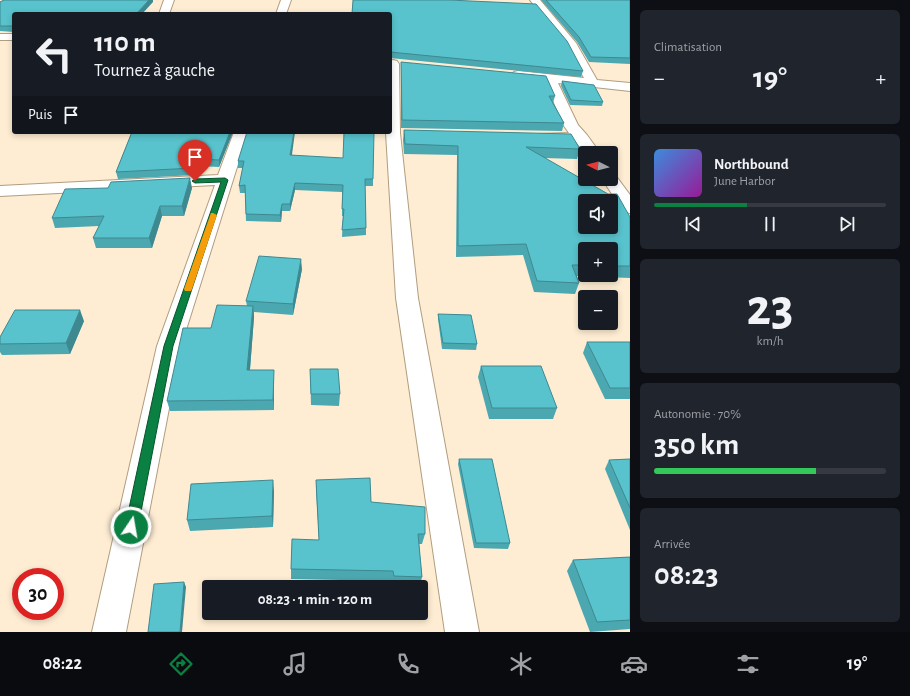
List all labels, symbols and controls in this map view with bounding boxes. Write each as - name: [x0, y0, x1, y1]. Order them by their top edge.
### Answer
- icon: left: [28, 28, 80, 80]
- text: 110 m: [94, 29, 156, 57]
- text: Climatisation: [654, 41, 722, 54]
- text: Tournez à gauche: [94, 62, 215, 80]
- text: 19°: [753, 63, 787, 93]
- text: −: [654, 67, 665, 89]
- text: +: [875, 67, 886, 89]
- icon: arrive: [60, 104, 82, 126]
- text: Puis: [28, 107, 52, 122]
- pin: [178, 140, 212, 181]
- icon: arrive: [184, 146, 206, 168]
- north arrow: [578, 146, 618, 186]
- map controls: [578, 146, 618, 330]
- text: Northbound: [714, 157, 789, 172]
- text: June Harbor: [714, 175, 775, 188]
- button: sound: [578, 194, 618, 234]
- icon: previous: [682, 213, 704, 235]
- icon: pause: [759, 213, 781, 235]
- icon: next: [836, 213, 858, 235]
- button: +: [578, 242, 618, 282]
- text: 23: [747, 282, 793, 334]
- button: −: [578, 290, 618, 330]
- text: km/h: [757, 335, 783, 348]
- text: Autonomie · 70%: [654, 408, 741, 421]
- text: 350 km: [654, 430, 739, 460]
- position arrow: [110, 506, 152, 548]
- text: Arrivée: [654, 538, 690, 551]
- text: 08:23: [654, 560, 718, 590]
- speed limit sign: 30: [12, 568, 64, 620]
- text: 08:23 · 1 min · 120 m: [258, 592, 372, 607]
- icon: directions: [167, 650, 195, 678]
- icon: music: [281, 650, 309, 678]
- icon: phone: [394, 650, 422, 678]
- icon: climate: [507, 650, 535, 678]
- icon: car: [620, 650, 648, 678]
- icon: filters: [734, 650, 762, 678]
- text: 08:22: [43, 655, 82, 673]
- text: 19°: [847, 655, 867, 673]

